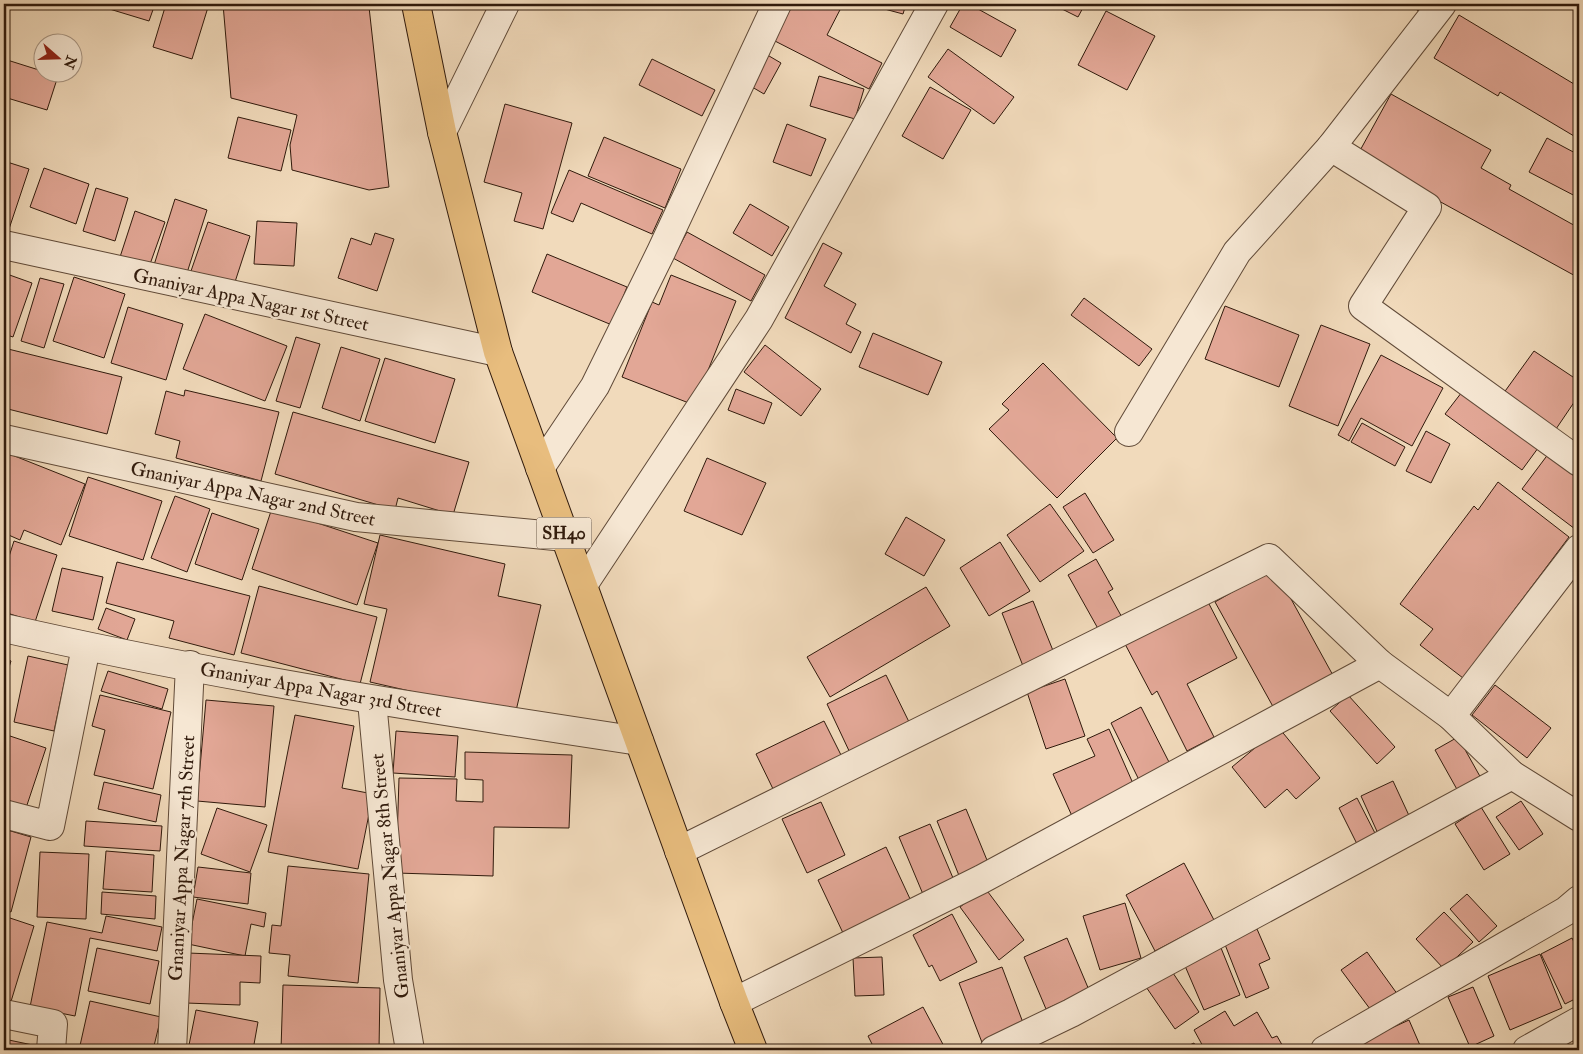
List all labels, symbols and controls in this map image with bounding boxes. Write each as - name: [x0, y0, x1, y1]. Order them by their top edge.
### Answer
- north arrow: [32, 32, 82, 82]
- text: N: [59, 53, 80, 72]
- street label: Gnaniyar Appa Nagar 1st Street: [130, 263, 371, 338]
- street label: Gnaniyar Appa Nagar 2nd Street: [128, 456, 377, 533]
- road number: SH40: [536, 518, 592, 548]
- street label: Gnaniyar Appa Nagar 3rd Street: [198, 657, 443, 724]
- street label: Gnaniyar Appa Nagar 7th Street: [164, 735, 201, 982]
- street label: Gnaniyar Appa Nagar 8th Street: [365, 752, 416, 1000]

